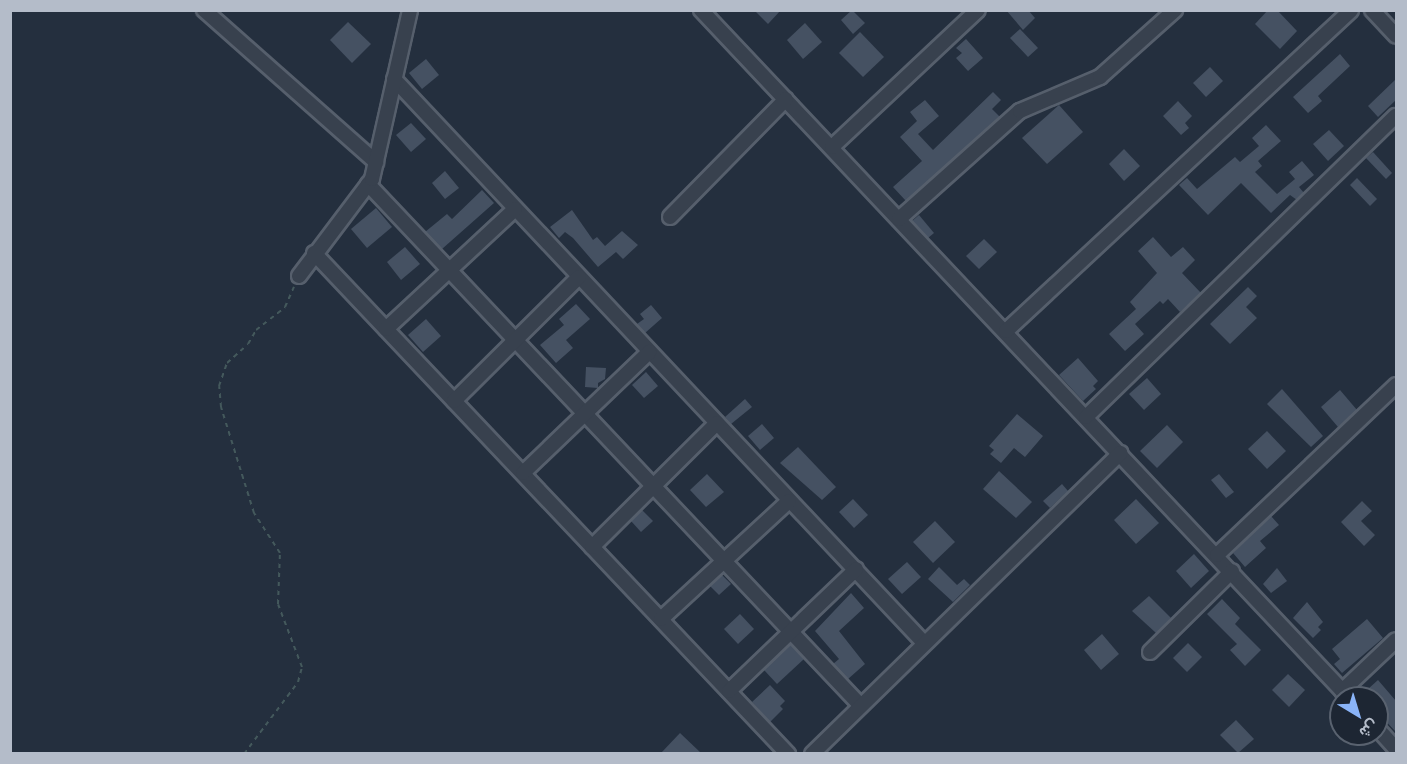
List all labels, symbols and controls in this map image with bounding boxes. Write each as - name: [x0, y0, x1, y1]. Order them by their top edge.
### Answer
- north arrow: [1329, 686, 1389, 746]
- text: ش: [1355, 714, 1384, 744]

